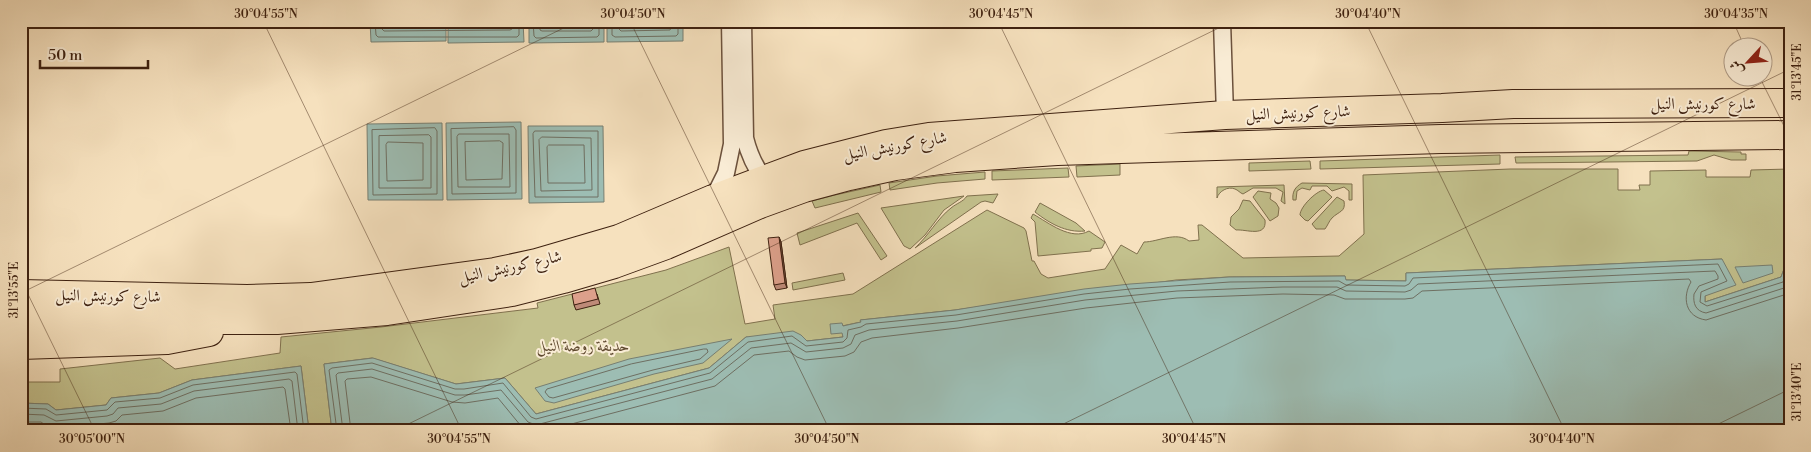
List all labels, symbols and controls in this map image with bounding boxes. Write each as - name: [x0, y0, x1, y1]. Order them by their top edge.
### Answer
- text: 30°04'55"N: [234, 7, 298, 22]
- text: 30°04'50"N: [601, 7, 666, 22]
- text: 30°04'45"N: [969, 7, 1033, 22]
- text: 30°04'40"N: [1335, 7, 1401, 22]
- text: 30°04'35"N: [1704, 7, 1768, 22]
- scale bar: [40, 38, 148, 70]
- north arrow: [1724, 38, 1774, 88]
- text: 31°13'45"E: [1790, 43, 1805, 101]
- text: 50 m: [48, 46, 82, 65]
- text: ش: [1726, 57, 1748, 77]
- street label: شارع كورنيش النيل: [1650, 94, 1756, 117]
- street label: شارع كورنيش النيل: [1245, 101, 1351, 128]
- street label: شارع كورنيش النيل: [841, 127, 949, 168]
- street label: شارع كورنيش النيل: [457, 246, 564, 291]
- text: 31°13'55"E: [7, 262, 22, 318]
- street label: شارع كورنيش النيل: [55, 285, 161, 310]
- park label: حديقة روضة النيل: [536, 336, 630, 357]
- text: 31°13'40"E: [1790, 363, 1805, 421]
- text: 30°05'00"N: [59, 432, 125, 447]
- text: 30°04'55"N: [427, 432, 491, 447]
- text: 30°04'50"N: [795, 432, 860, 447]
- text: 30°04'45"N: [1162, 432, 1226, 447]
- text: 30°04'40"N: [1529, 432, 1595, 447]

